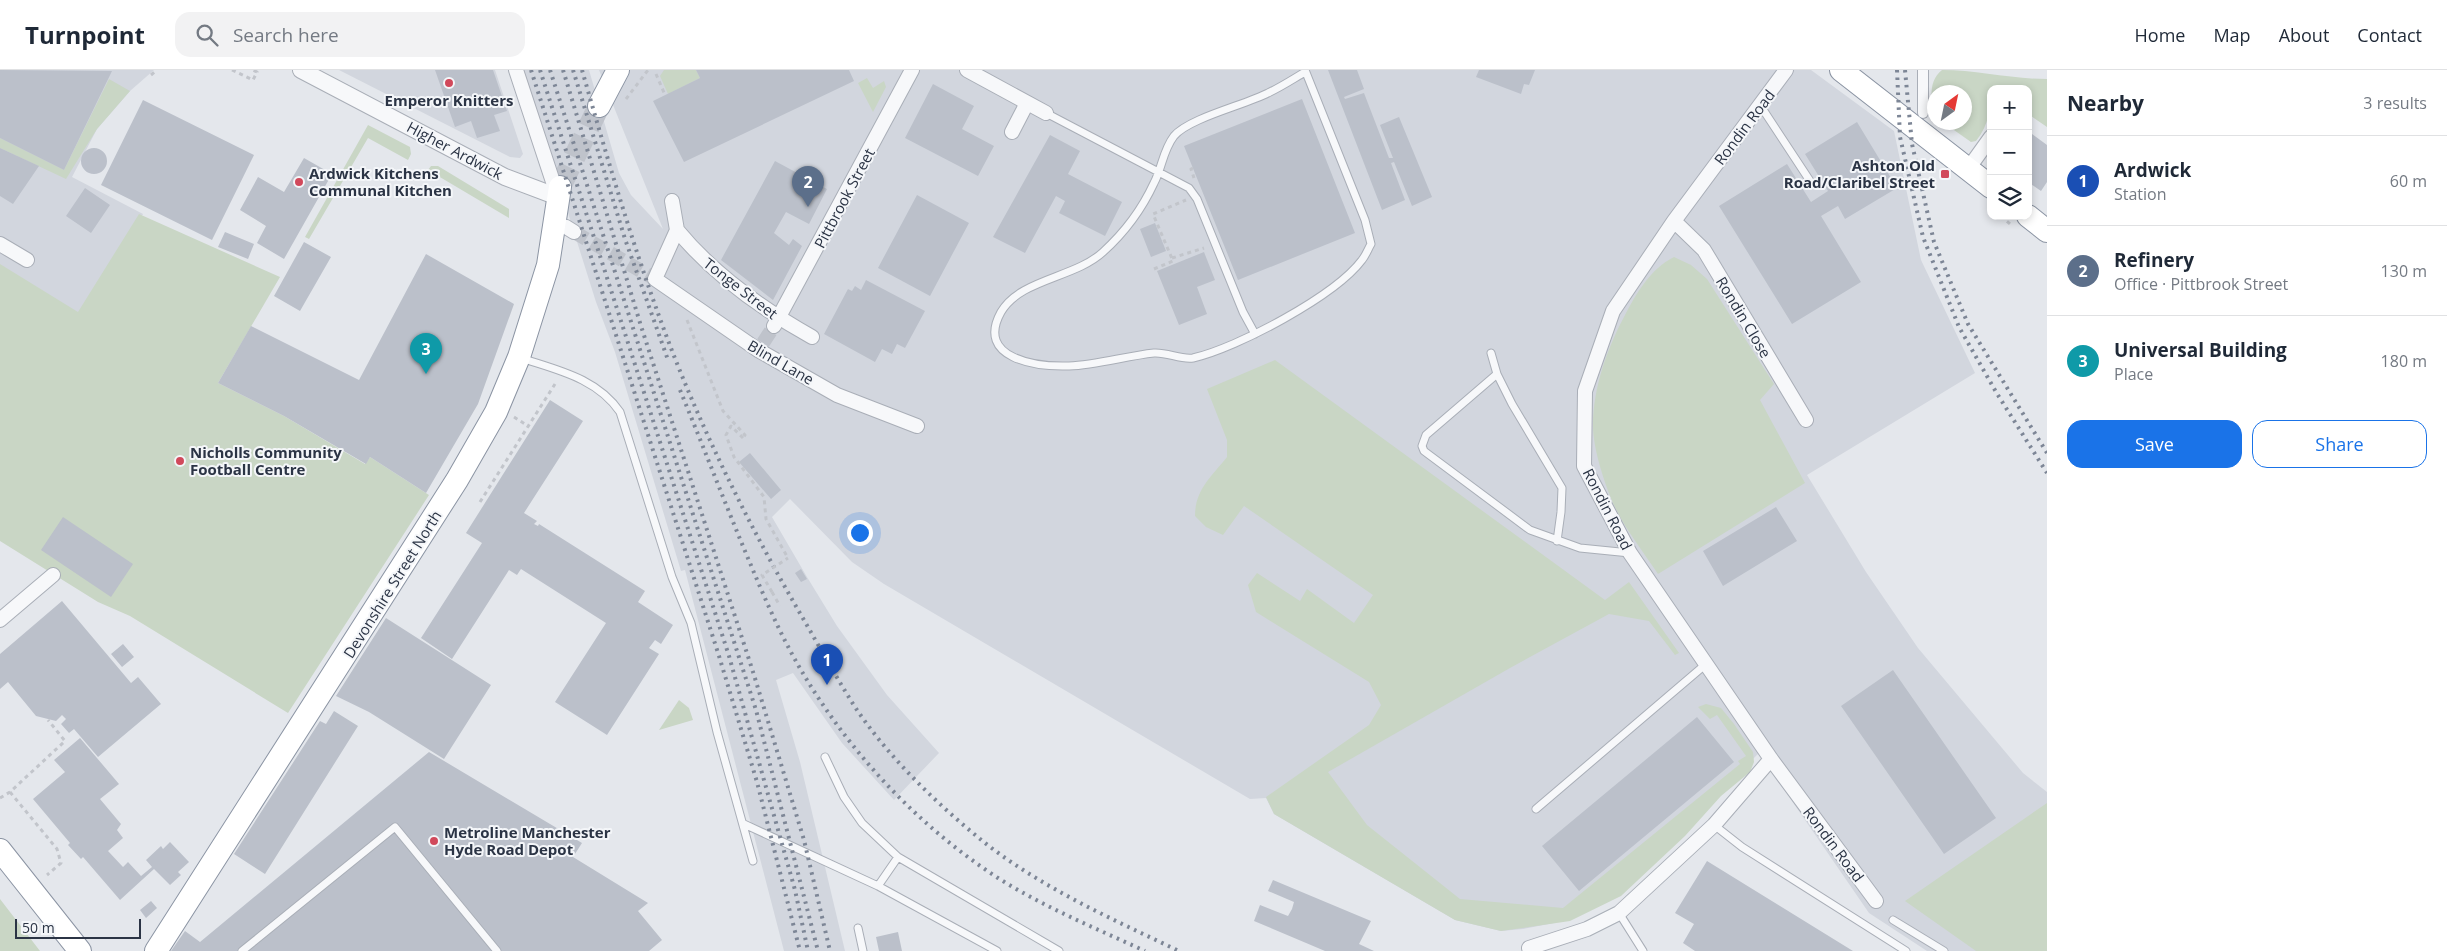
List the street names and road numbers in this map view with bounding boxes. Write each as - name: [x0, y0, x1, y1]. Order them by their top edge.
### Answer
- street label: Rondin Road: [1709, 85, 1779, 169]
- street label: Higher Ardwick: [404, 116, 507, 184]
- street label: Pittbrook Street: [809, 145, 879, 251]
- street label: Tonge Street: [700, 253, 782, 323]
- street label: Rondin Close: [1712, 273, 1776, 361]
- street label: Blind Lane: [744, 335, 818, 389]
- street label: Rondin Road: [1579, 465, 1637, 553]
- street label: Devonshire Street North: [338, 506, 446, 662]
- street label: Rondin Road: [1799, 802, 1869, 886]

